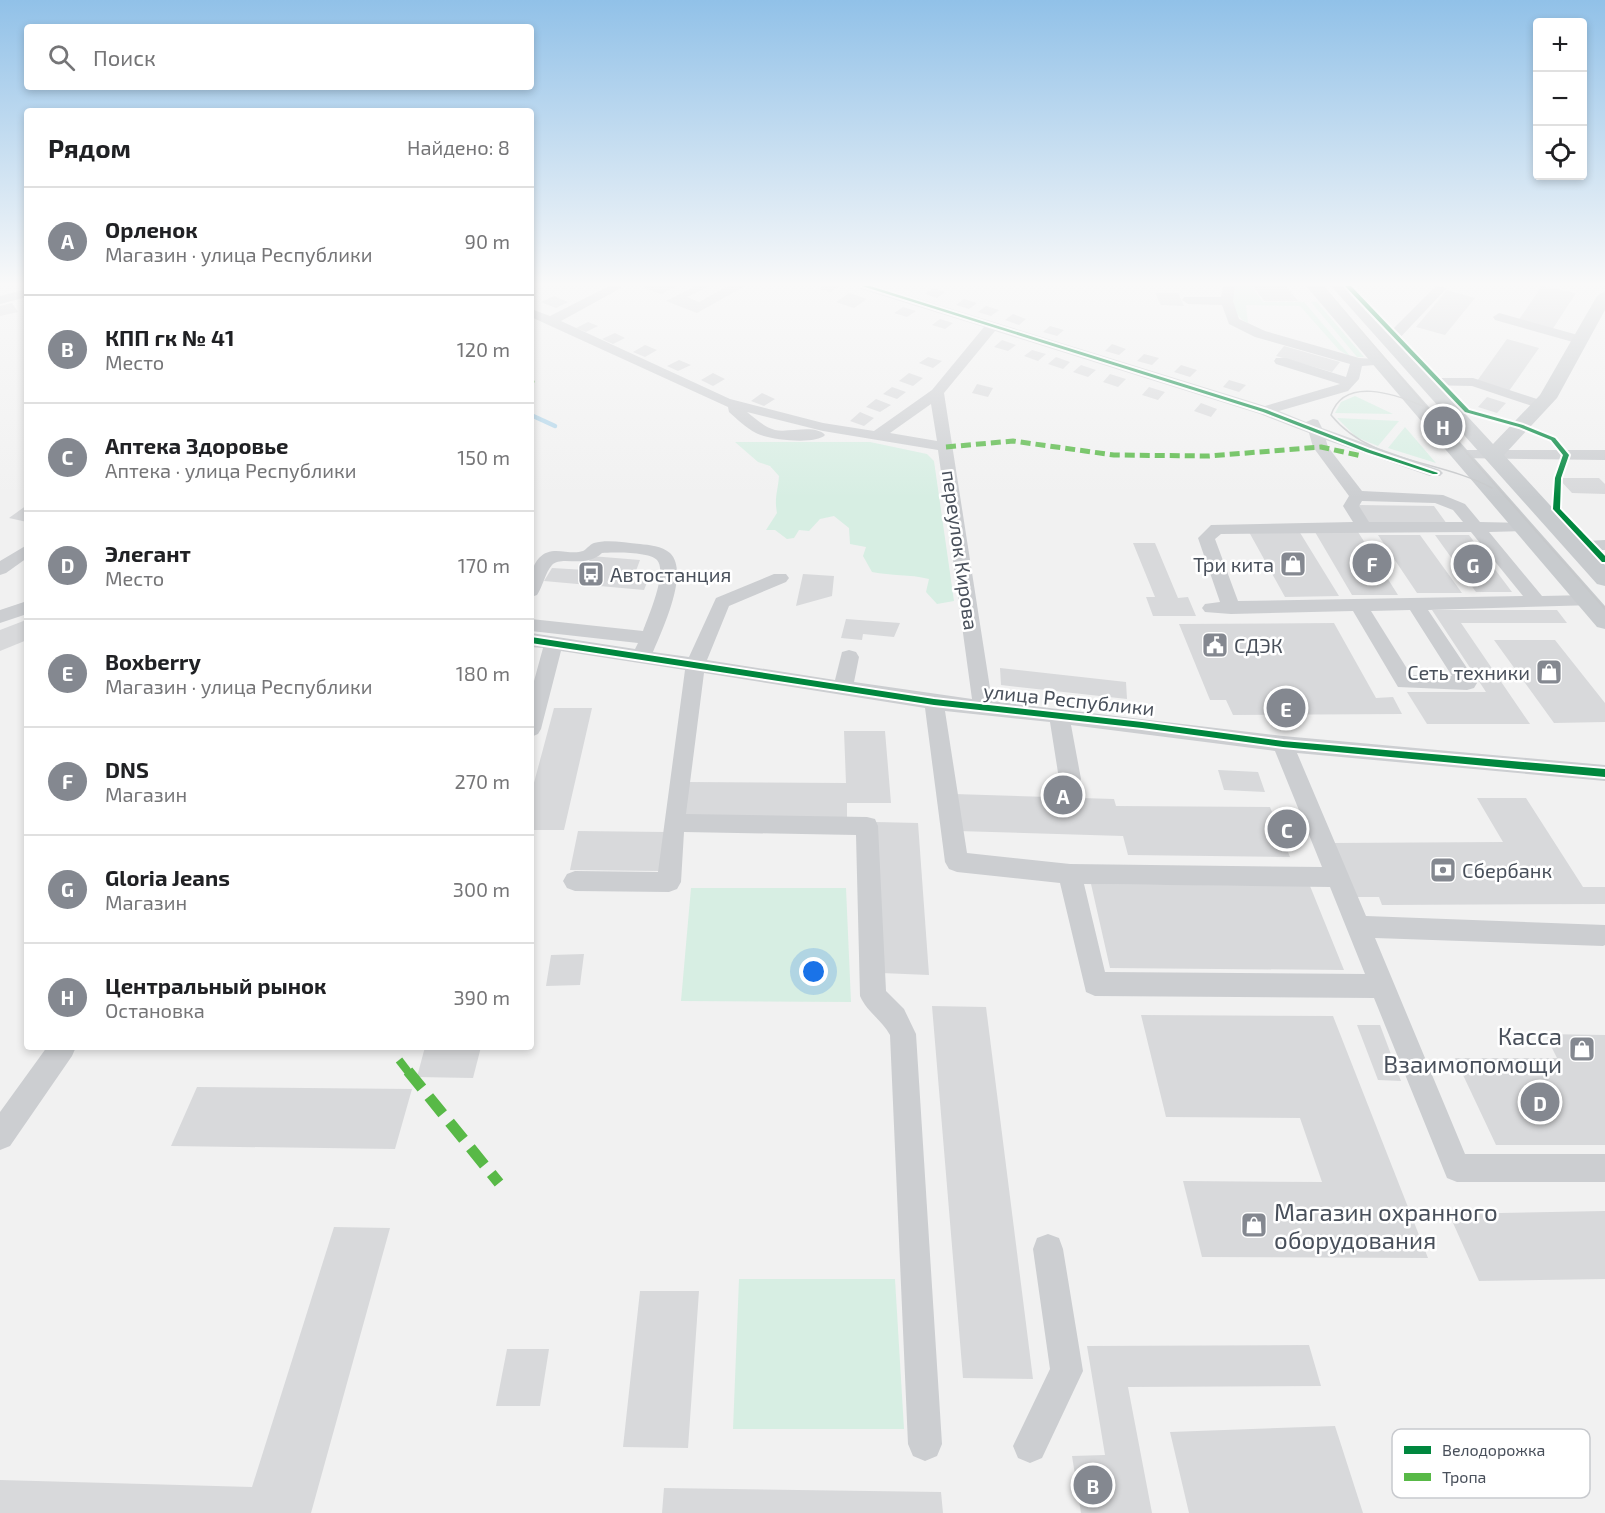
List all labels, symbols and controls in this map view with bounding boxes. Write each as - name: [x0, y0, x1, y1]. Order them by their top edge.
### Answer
- map controls: [1533, 18, 1587, 180]
- button: +: [1533, 18, 1587, 72]
- search box: [24, 24, 534, 90]
- icon: search: [45, 41, 78, 74]
- text: Поиск: [93, 44, 156, 70]
- button: −: [1533, 72, 1587, 126]
- button: locate: [1533, 126, 1587, 180]
- text: Рядом: [48, 132, 131, 163]
- text: Найдено: 8: [407, 135, 510, 159]
- text: Орленок: [105, 216, 198, 242]
- text: A: [61, 229, 74, 253]
- text: 90 m: [465, 229, 510, 253]
- text: Магазин · улица Республики: [105, 242, 373, 266]
- text: КПП гк № 41: [105, 324, 235, 350]
- text: B: [61, 337, 74, 361]
- text: 120 m: [457, 337, 510, 361]
- text: Место: [105, 350, 164, 374]
- pin: H: [1424, 404, 1462, 448]
- text: Аптека Здоровье: [105, 432, 288, 458]
- text: C: [62, 445, 73, 469]
- text: 150 m: [457, 445, 510, 469]
- text: Аптека · улица Республики: [105, 458, 357, 482]
- street label: переулок Кирова: [937, 468, 984, 632]
- text: Элегант: [105, 540, 191, 566]
- pin: F: [1352, 540, 1392, 586]
- pin: G: [1454, 542, 1492, 586]
- shop icon: Три кита: [1278, 549, 1308, 579]
- place label: Три кита: [1193, 552, 1274, 576]
- text: D: [61, 553, 74, 577]
- text: 170 m: [458, 553, 510, 577]
- bus stop icon: Автостанция: [576, 559, 606, 589]
- place label: Автостанция: [610, 562, 731, 586]
- text: Место: [105, 566, 164, 590]
- public building icon: СДЭК: [1200, 630, 1230, 660]
- place label: СДЭК: [1234, 633, 1283, 657]
- text: Boxberry: [105, 648, 201, 674]
- shop icon: Сеть техники: [1534, 657, 1564, 687]
- place label: Сеть техники: [1407, 660, 1530, 684]
- text: E: [62, 661, 73, 685]
- text: 180 m: [456, 661, 510, 685]
- text: Магазин · улица Республики: [105, 674, 373, 698]
- street label: улица Республики: [982, 678, 1156, 721]
- pin: E: [1266, 686, 1306, 730]
- text: DNS: [105, 756, 149, 782]
- text: F: [62, 769, 73, 793]
- text: 270 m: [454, 769, 510, 793]
- pin: A: [1044, 772, 1082, 818]
- text: Магазин: [105, 782, 187, 806]
- pin: C: [1268, 806, 1306, 852]
- bank icon: Сбербанк: [1428, 855, 1458, 885]
- place label: Сбербанк: [1462, 858, 1553, 882]
- text: Gloria Jeans: [105, 864, 230, 890]
- text: G: [61, 877, 74, 901]
- text: 300 m: [453, 877, 510, 901]
- text: Магазин: [105, 890, 187, 914]
- your location: [799, 957, 828, 986]
- text: Центральный рынок: [105, 972, 326, 998]
- text: H: [61, 985, 74, 1009]
- text: 390 m: [453, 985, 510, 1009]
- text: Остановка: [105, 998, 205, 1022]
- place label: Касса Взаимопомощи: [1383, 1021, 1562, 1078]
- shop icon: Касса Взаимопомощи: [1567, 1034, 1597, 1064]
- pin: D: [1520, 1080, 1560, 1124]
- place label: Магазин охранного оборудования: [1274, 1197, 1498, 1255]
- shop icon: Магазин охранного оборудования: [1239, 1210, 1269, 1240]
- legend: [1392, 1429, 1590, 1498]
- text: Велодорожка: [1442, 1440, 1545, 1459]
- pin: B: [1074, 1462, 1112, 1508]
- text: Тропа: [1442, 1467, 1486, 1486]

